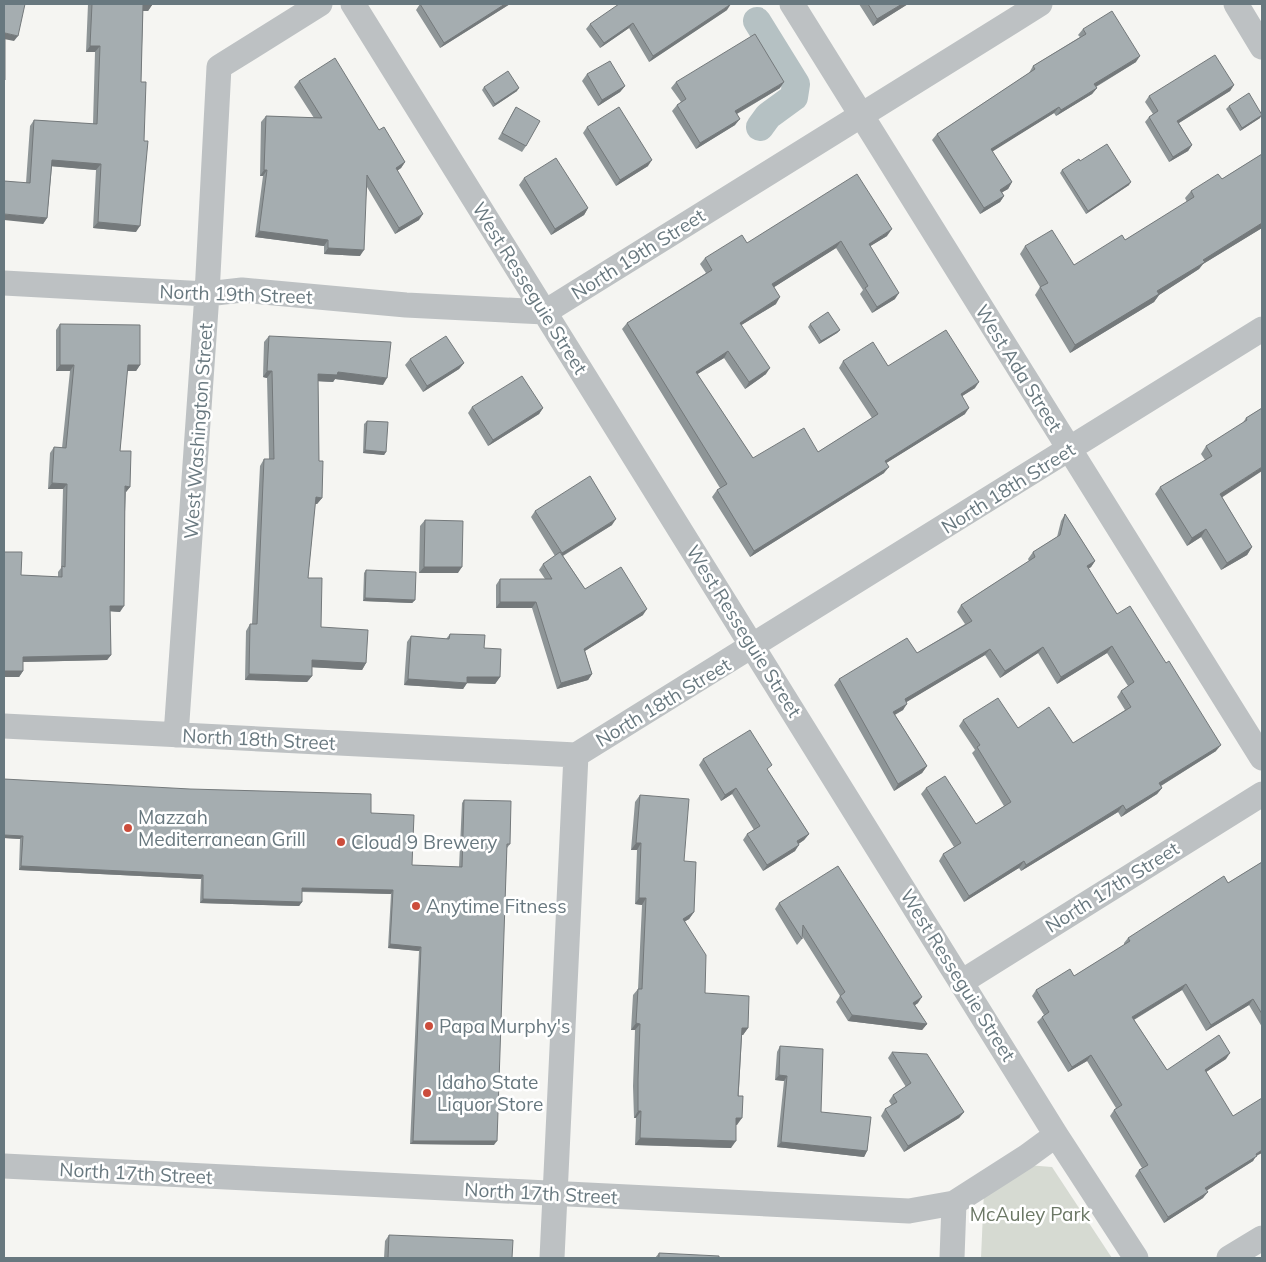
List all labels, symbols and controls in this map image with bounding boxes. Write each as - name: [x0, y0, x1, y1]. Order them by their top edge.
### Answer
- street label: West Resseguie Street: [467, 197, 593, 379]
- street label: North 19th Street: [567, 203, 710, 305]
- street label: North 19th Street: [159, 279, 313, 309]
- street label: West Ada Street: [970, 300, 1068, 436]
- street label: West Washington Street: [178, 322, 218, 540]
- street label: North 18th Street: [937, 437, 1080, 539]
- street label: West Resseguie Street: [681, 540, 807, 722]
- street label: North 18th Street: [591, 652, 735, 752]
- street label: North 18th Street: [182, 723, 337, 755]
- place label: Mazzah Mediterranean Grill: [138, 805, 306, 851]
- marker: Mazzah Mediterranean Grill: [122, 822, 134, 834]
- place label: Cloud 9 Brewery: [351, 830, 497, 854]
- marker: Cloud 9 Brewery: [335, 836, 347, 848]
- street label: North 17th Street: [1041, 836, 1184, 938]
- street label: West Resseguie Street: [895, 884, 1021, 1066]
- place label: Anytime Fitness: [426, 894, 567, 918]
- marker: Anytime Fitness: [410, 900, 422, 912]
- place label: Papa Murphy's: [439, 1014, 570, 1038]
- marker: Papa Murphy's: [423, 1020, 435, 1032]
- place label: Idaho State Liquor Store: [437, 1070, 543, 1116]
- marker: Idaho State Liquor Store: [421, 1087, 433, 1099]
- street label: North 17th Street: [59, 1157, 214, 1189]
- street label: North 17th Street: [464, 1177, 619, 1209]
- park label: McAuley Park: [970, 1202, 1090, 1226]

